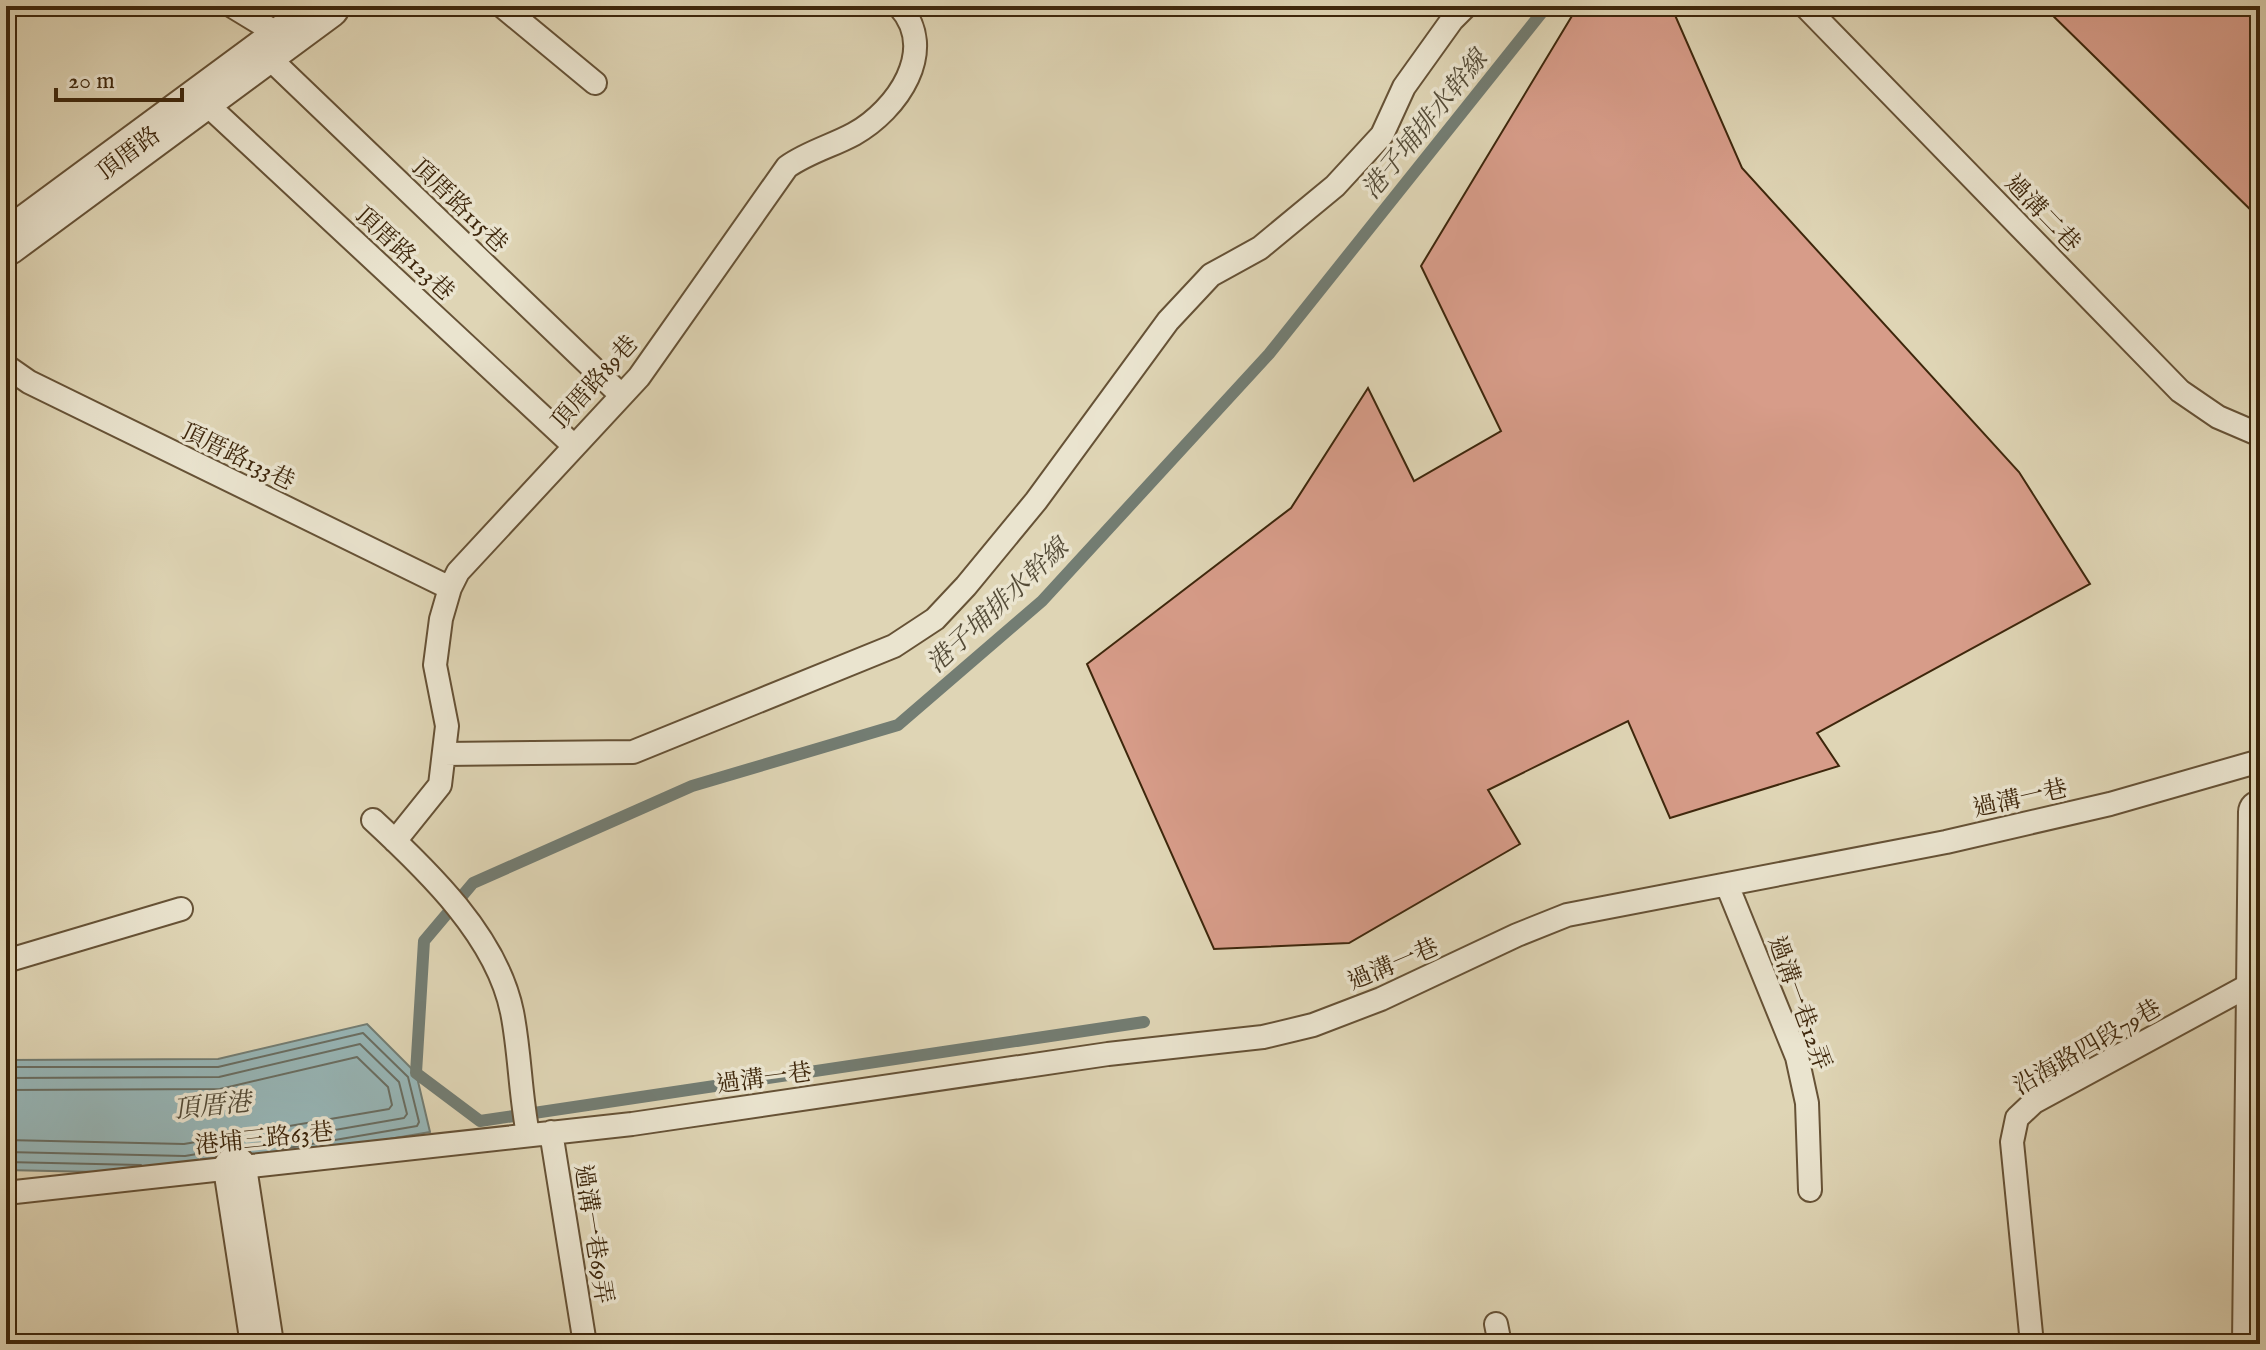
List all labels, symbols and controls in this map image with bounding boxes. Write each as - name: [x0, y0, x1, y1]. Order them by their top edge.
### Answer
- water label: 港子埔排水幹線: [1355, 42, 1497, 206]
- scale bar: [56, 52, 182, 102]
- text: 20 m: [68, 66, 115, 97]
- street label: 頂厝路: [91, 120, 167, 188]
- street label: 頂厝路115巷: [404, 152, 514, 260]
- street label: 過溝二巷: [1997, 169, 2086, 259]
- street label: 頂厝路123巷: [348, 200, 460, 308]
- street label: 頂厝路89巷: [545, 330, 645, 436]
- street label: 頂厝路133巷: [175, 416, 299, 498]
- water label: 港子埔排水幹線: [920, 530, 1078, 680]
- street label: 過溝一巷: [1970, 774, 2071, 825]
- street label: 過溝一巷: [1343, 932, 1444, 998]
- street label: 過溝一巷12弄: [1760, 932, 1837, 1075]
- street label: 沿海路四段79巷: [2008, 993, 2167, 1103]
- street label: 過溝一巷: [715, 1057, 814, 1102]
- water label: 頂厝港: [172, 1086, 256, 1127]
- street label: 港埔三路63巷: [193, 1117, 335, 1162]
- street label: 過溝一巷69弄: [566, 1162, 619, 1306]

